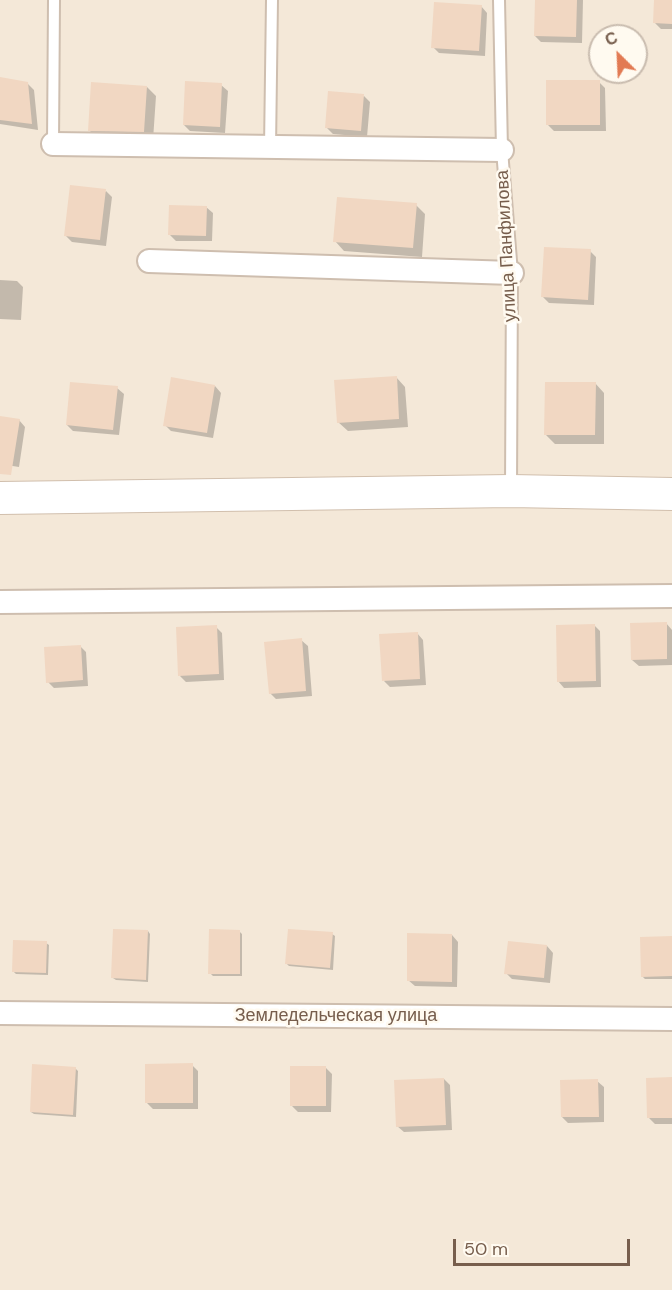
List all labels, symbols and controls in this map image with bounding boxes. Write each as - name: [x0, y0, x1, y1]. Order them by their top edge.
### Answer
- north arrow: [588, 24, 648, 84]
- text: С: [602, 27, 621, 51]
- street label: улица Панфилова: [492, 169, 522, 323]
- street label: Земледельческая улица: [235, 1005, 437, 1027]
- scale bar: [456, 1227, 633, 1265]
- text: 50 m: [464, 1237, 508, 1261]

